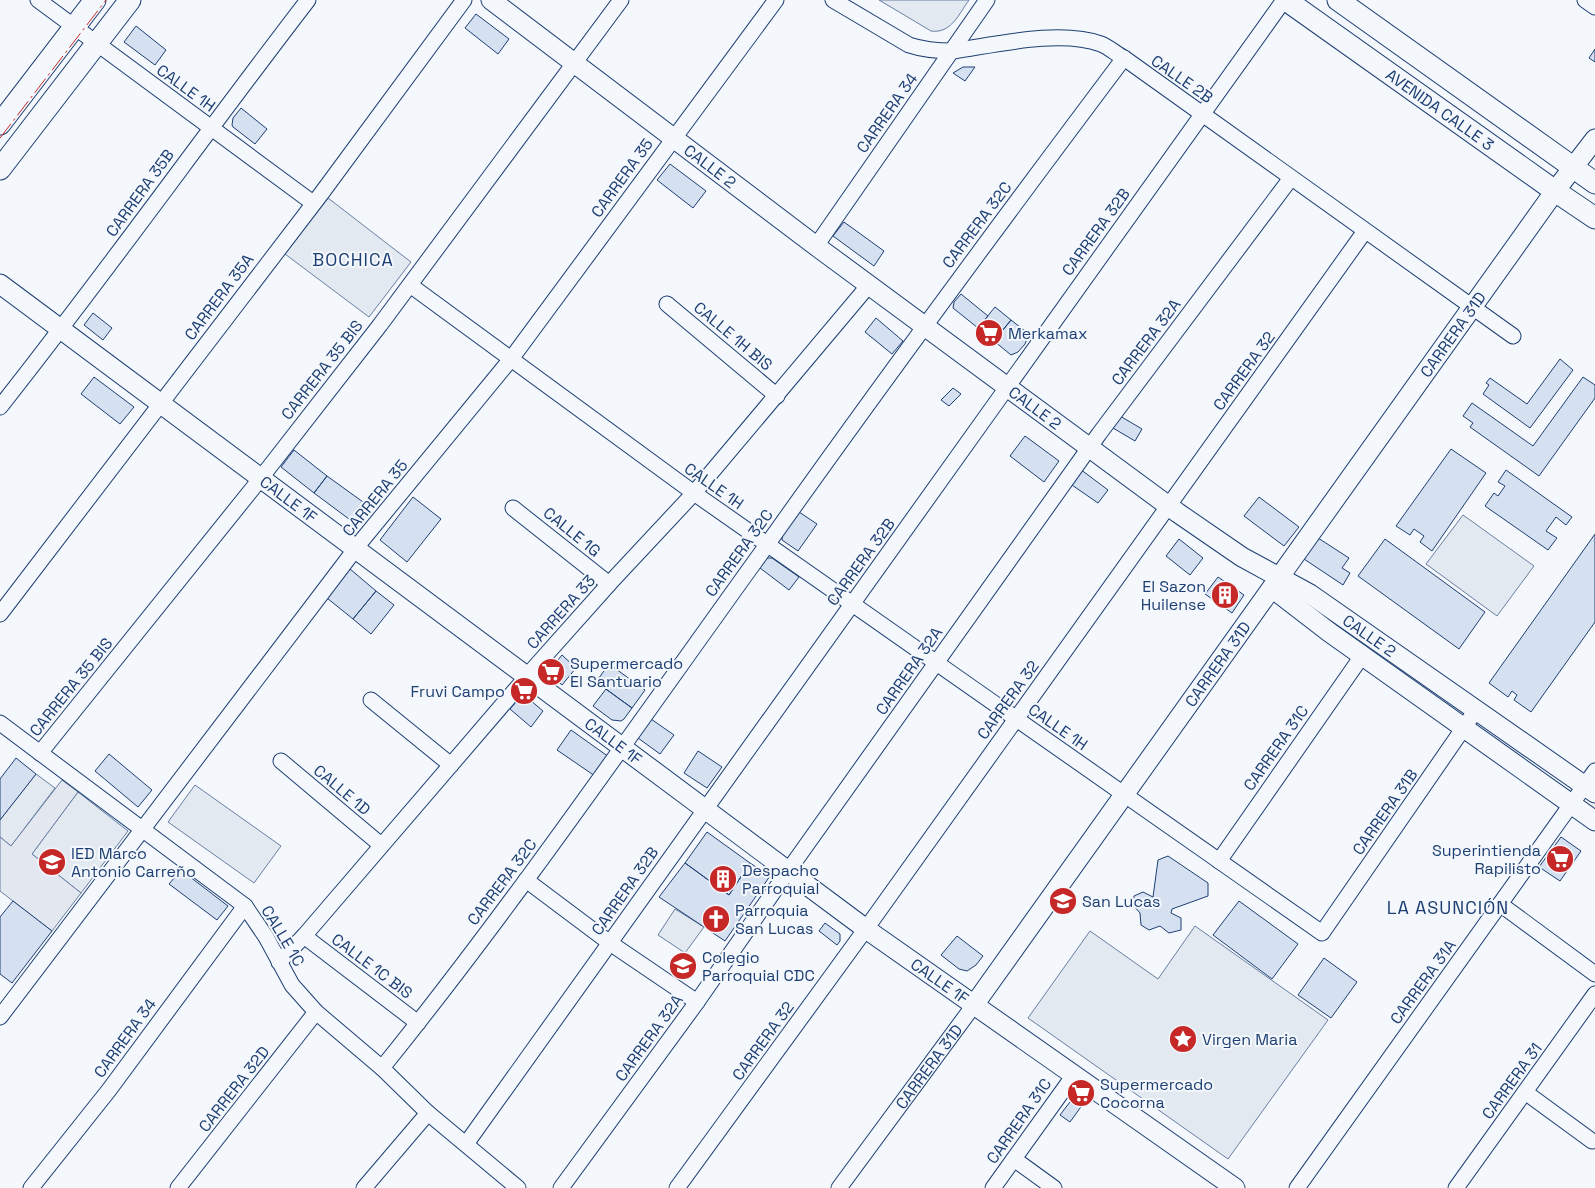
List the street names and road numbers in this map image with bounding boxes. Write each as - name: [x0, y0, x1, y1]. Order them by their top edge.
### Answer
- street label: CALLE 2B: [1147, 50, 1217, 108]
- street label: CALLE 1H: [152, 60, 220, 116]
- street label: AVENIDA CALLE 3: [1382, 64, 1498, 155]
- street label: CARRERA 34: [852, 69, 922, 157]
- street label: CARRERA 35: [586, 134, 658, 222]
- street label: CALLE 2: [680, 139, 741, 193]
- street label: CARRERA 35B: [101, 145, 179, 241]
- street label: CARRERA 32C: [938, 178, 1016, 272]
- street label: CARRERA 32B: [1057, 184, 1135, 280]
- street label: CARRERA 35A: [180, 250, 258, 344]
- street label: CARRERA 31D: [1415, 287, 1490, 381]
- street label: CARRERA 32A: [1107, 295, 1185, 389]
- street label: CALLE 1H BIS: [689, 297, 777, 375]
- street label: CARRERA 35 BIS: [276, 316, 368, 424]
- street label: CARRERA 32: [1208, 327, 1280, 415]
- street label: CALLE 2: [1005, 381, 1066, 434]
- street label: CARRERA 35: [338, 455, 412, 541]
- street label: CALLE 1H: [680, 458, 748, 514]
- street label: CALLE 1F: [256, 471, 322, 527]
- street label: CALLE 1G: [539, 502, 605, 562]
- street label: CARRERA 32C: [700, 505, 778, 601]
- street label: CARRERA 32B: [822, 514, 900, 610]
- street label: CARRERA 33: [522, 570, 600, 654]
- street label: CALLE 2: [1339, 610, 1400, 661]
- street label: CARRERA 31D: [1180, 617, 1255, 711]
- street label: CARRERA 32A: [871, 623, 947, 719]
- street label: CARRERA 35 BIS: [25, 633, 117, 741]
- street label: CARRERA 32: [972, 656, 1044, 744]
- street label: CALLE 1H: [1024, 699, 1092, 755]
- street label: CARRERA 31C: [1239, 701, 1313, 795]
- street label: CALLE 1F: [581, 713, 647, 769]
- street label: CALLE 1D: [309, 760, 375, 820]
- street label: CARRERA 31B: [1348, 765, 1422, 859]
- street label: CARRERA 32C: [463, 835, 541, 929]
- street label: CARRERA 32B: [587, 843, 663, 939]
- street label: CALLE 1C: [257, 902, 309, 970]
- street label: CALLE 1C BIS: [327, 929, 417, 1003]
- street label: CARRERA 31A: [1385, 935, 1461, 1029]
- street label: CALLE 1F: [907, 953, 973, 1009]
- street label: CARRERA 32A: [610, 990, 688, 1086]
- street label: CARRERA 34: [89, 994, 161, 1082]
- street label: CARRERA 32: [727, 997, 799, 1085]
- street label: CARRERA 31D: [890, 1020, 967, 1113]
- street label: CARRERA 31: [1477, 1039, 1547, 1123]
- street label: CARRERA 32D: [194, 1042, 274, 1136]
- street label: CARRERA 31C: [982, 1074, 1056, 1168]

